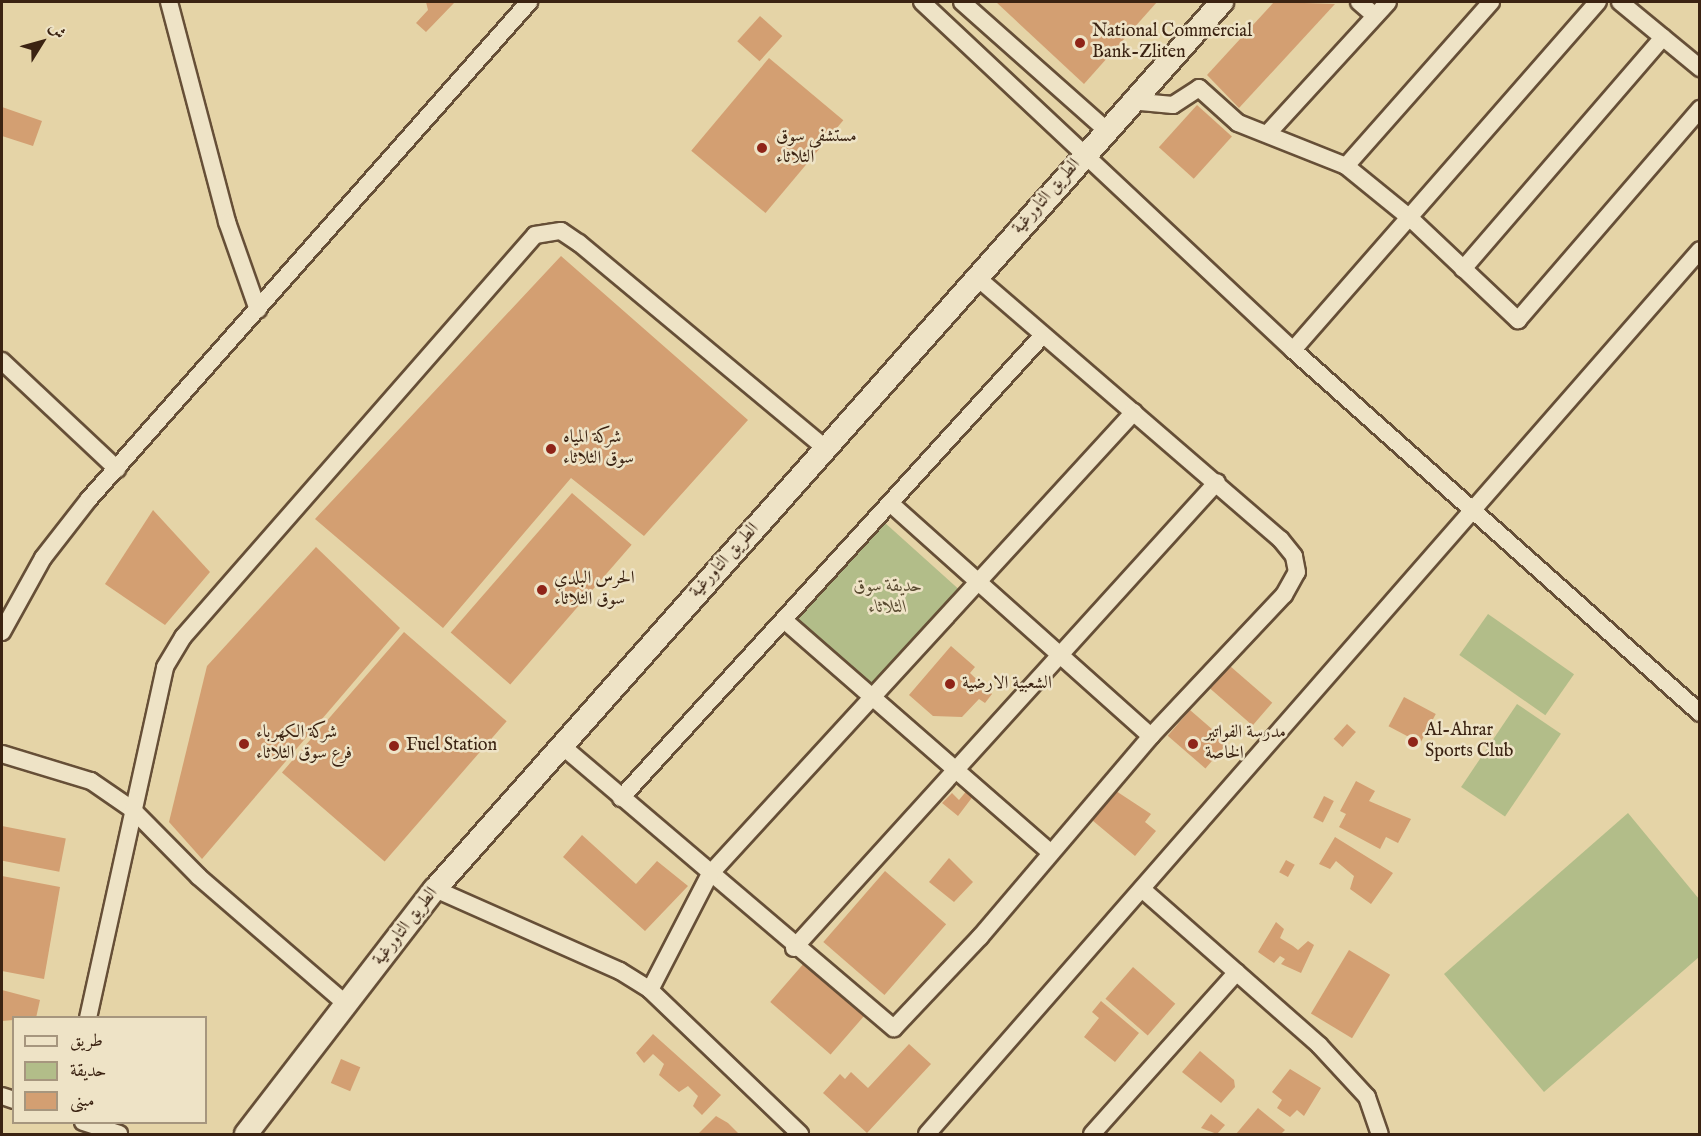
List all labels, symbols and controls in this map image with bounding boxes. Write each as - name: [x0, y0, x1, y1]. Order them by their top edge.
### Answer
- north arrow: [12, 12, 72, 72]
- text: ش: [44, 19, 69, 44]
- place label: National Commercial Bank-Zliten: [1092, 22, 1252, 64]
- marker: National Commercial Bank-Zliten: [1073, 36, 1087, 50]
- place label: مستشفى سوق الثلاثاء: [776, 127, 857, 170]
- marker: مستشفى سوق الثلاثاء: [753, 139, 771, 157]
- street label: الطريق التاورغية: [1008, 155, 1086, 239]
- place label: شركة المياه سوق الثلاثاء: [563, 428, 634, 470]
- marker: شركة المياه سوق الثلاثاء: [544, 442, 558, 456]
- street label: الطريق التاورغية: [686, 519, 764, 603]
- place label: الحرس البلدي سوق الثلاثاء: [554, 569, 635, 612]
- park label: حديقة سوق الثلاثاء: [853, 577, 923, 620]
- marker: الحرس البلدي سوق الثلاثاء: [535, 583, 549, 597]
- place label: الشعبية الارضية: [962, 673, 1052, 695]
- marker: الشعبية الارضية: [943, 677, 957, 691]
- place label: Al-Ahrar Sports Club: [1425, 721, 1513, 764]
- place label: شركة الكهرباء فرع سوق الثلاثاء: [256, 723, 352, 766]
- place label: مدرسة الفواتير الخاصة: [1205, 723, 1286, 766]
- place label: Fuel Station: [406, 735, 497, 757]
- marker: Al-Ahrar Sports Club: [1406, 735, 1420, 749]
- marker: شركة الكهرباء فرع سوق الثلاثاء: [237, 737, 251, 751]
- marker: مدرسة الفواتير الخاصة: [1186, 737, 1200, 751]
- marker: Fuel Station: [387, 739, 401, 753]
- street label: الطريق التاورغية: [369, 884, 443, 970]
- legend: [12, 1016, 207, 1124]
- text: طريق: [70, 1030, 103, 1053]
- text: حديقة: [70, 1060, 106, 1083]
- text: مبنى: [70, 1090, 95, 1113]

